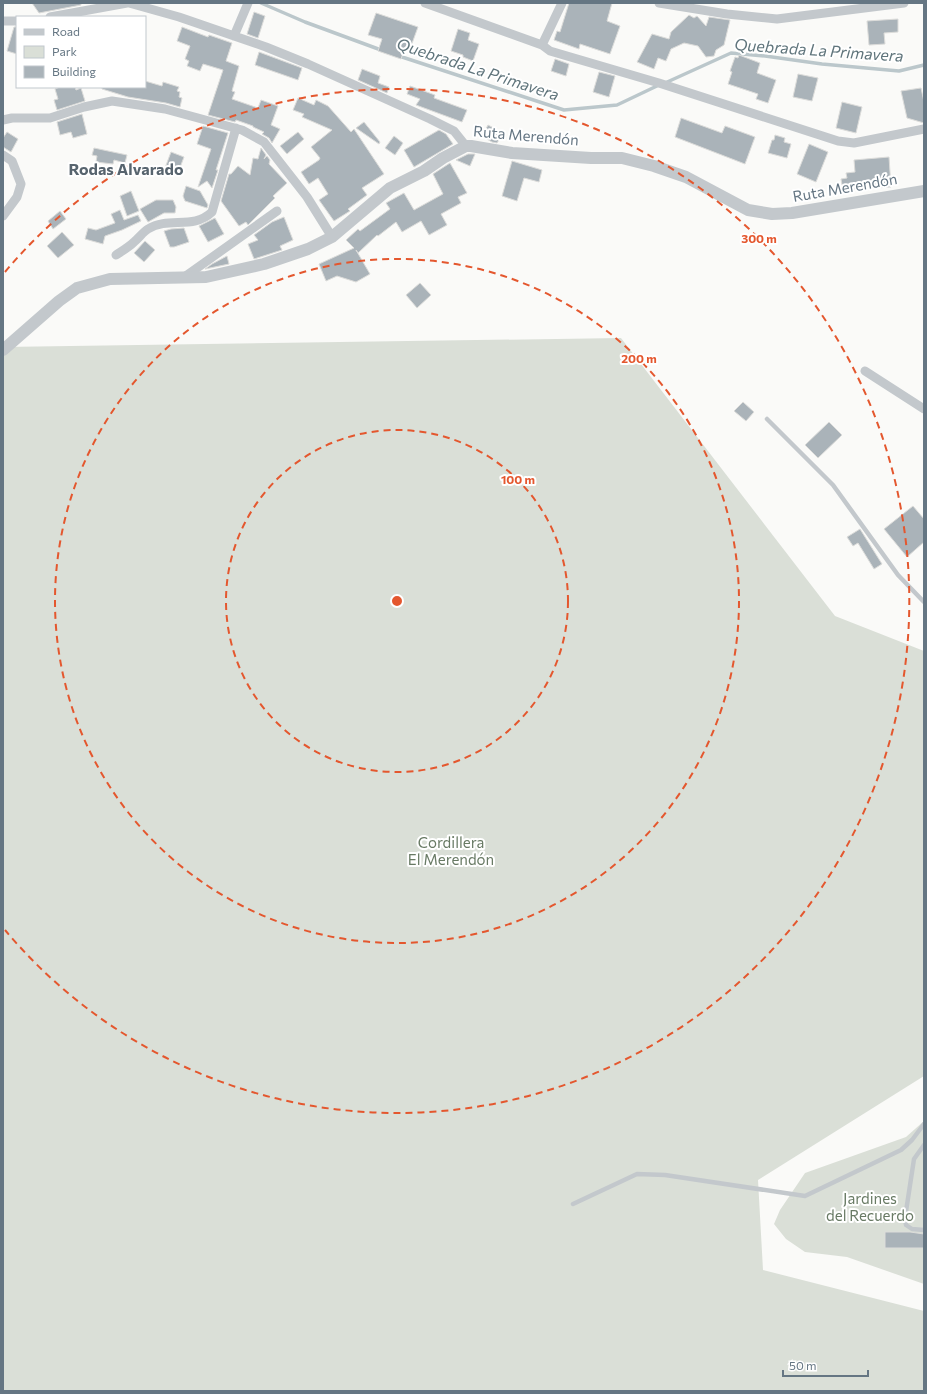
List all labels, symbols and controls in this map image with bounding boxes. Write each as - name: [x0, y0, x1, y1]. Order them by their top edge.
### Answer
- legend: [16, 16, 146, 88]
- text: Road: [52, 24, 80, 38]
- water label: Quebrada La Primavera: [395, 33, 562, 104]
- water label: Quebrada La Primavera: [734, 34, 904, 65]
- text: Park: [52, 44, 78, 58]
- text: Building: [52, 64, 96, 78]
- street label: Ruta Merendón: [473, 121, 580, 149]
- district label: Rodas Alvarado: [69, 159, 184, 178]
- street label: Ruta Merendón: [791, 169, 899, 205]
- text: 300 m: [741, 231, 777, 245]
- text: 200 m: [621, 351, 657, 365]
- text: 100 m: [501, 472, 535, 486]
- centre of rings: [390, 594, 404, 608]
- park label: Cordillera El Merendón: [408, 833, 494, 868]
- park label: Jardines del Recuerdo: [826, 1189, 914, 1224]
- scale bar: [783, 1352, 868, 1378]
- text: 50 m: [789, 1358, 817, 1372]

